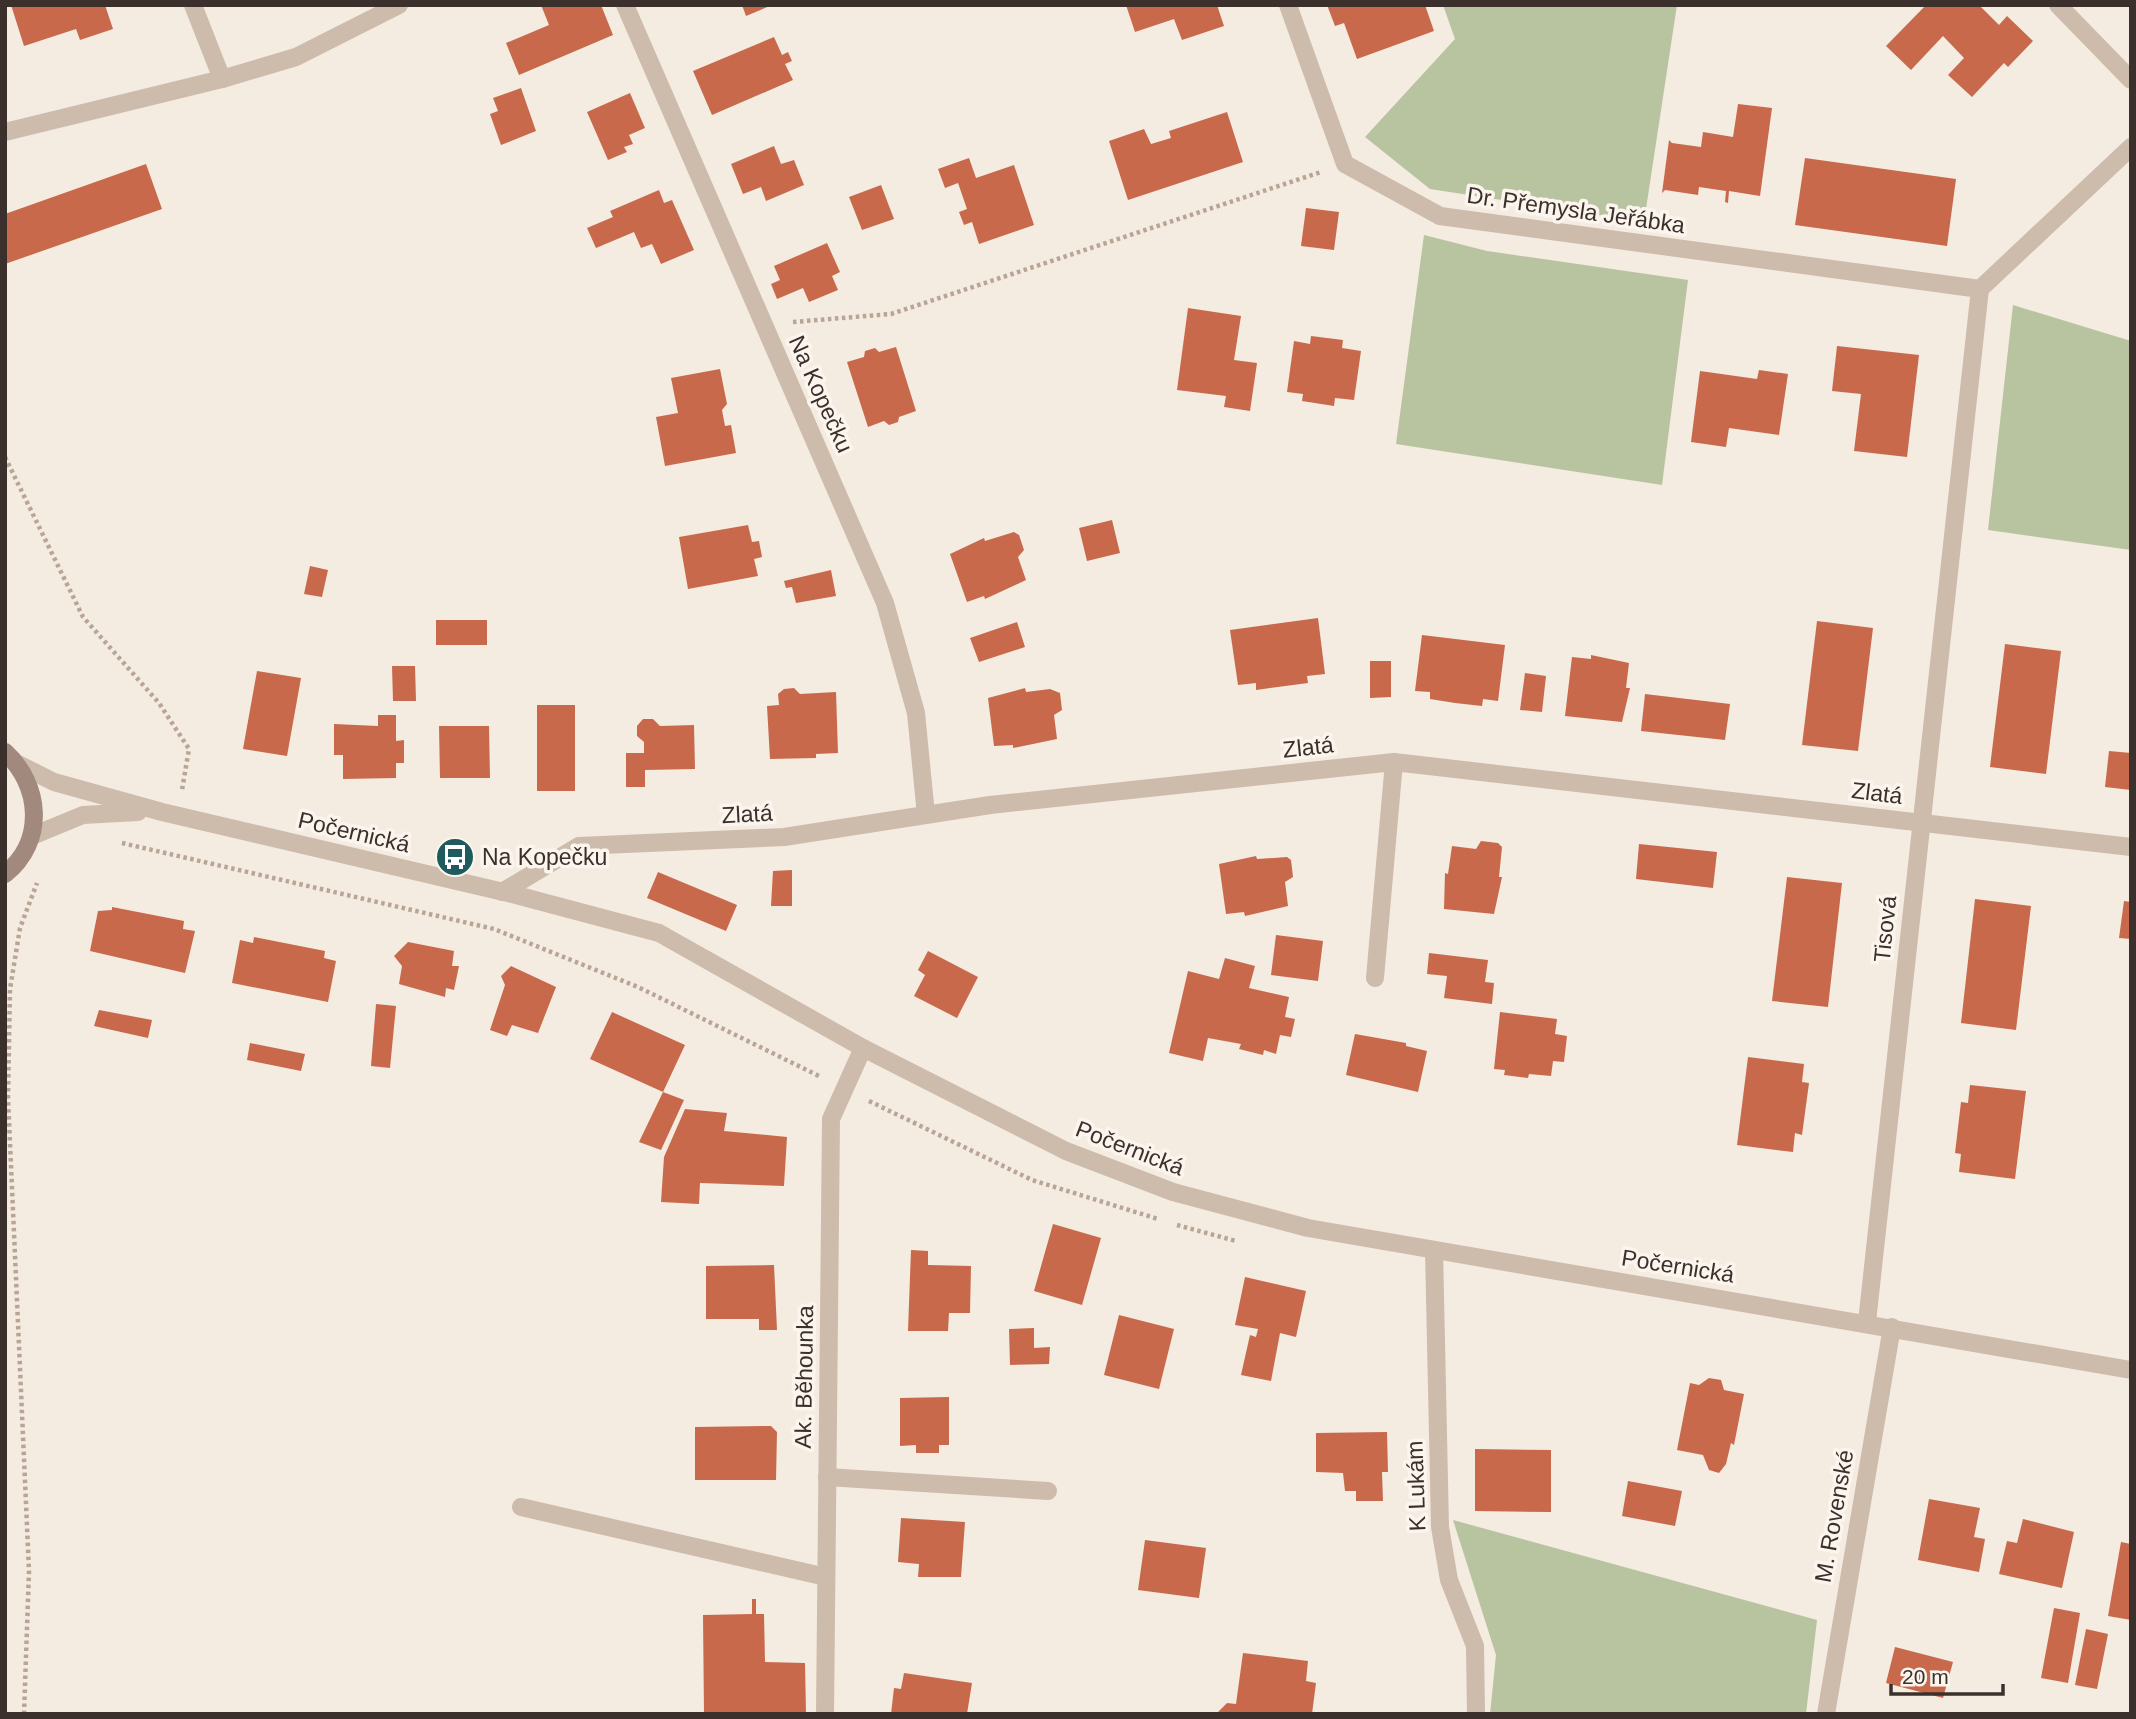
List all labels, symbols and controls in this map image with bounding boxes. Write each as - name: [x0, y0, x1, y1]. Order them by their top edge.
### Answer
- street label: Dr. Přemysla Jeřábka: [1465, 182, 1687, 238]
- street label: Na Kopečku: [784, 331, 858, 457]
- street label: Zlatá: [1281, 731, 1335, 763]
- street label: Zlatá: [1850, 777, 1904, 809]
- street label: Zlatá: [721, 800, 773, 828]
- street label: Počernická: [296, 807, 413, 858]
- bus stop icon: Na Kopečku: [434, 836, 476, 878]
- place label: Na Kopečku: [482, 844, 607, 870]
- street label: Tisová: [1869, 894, 1901, 964]
- street label: Počernická: [1072, 1115, 1188, 1181]
- street label: Počernická: [1620, 1244, 1736, 1288]
- street label: Ak. Běhounka: [790, 1305, 818, 1449]
- street label: K Lukám: [1401, 1440, 1431, 1532]
- street label: M. Rovenské: [1810, 1448, 1858, 1584]
- scale bar: [1891, 1652, 2003, 1696]
- text: 20 m: [1902, 1665, 1949, 1688]

